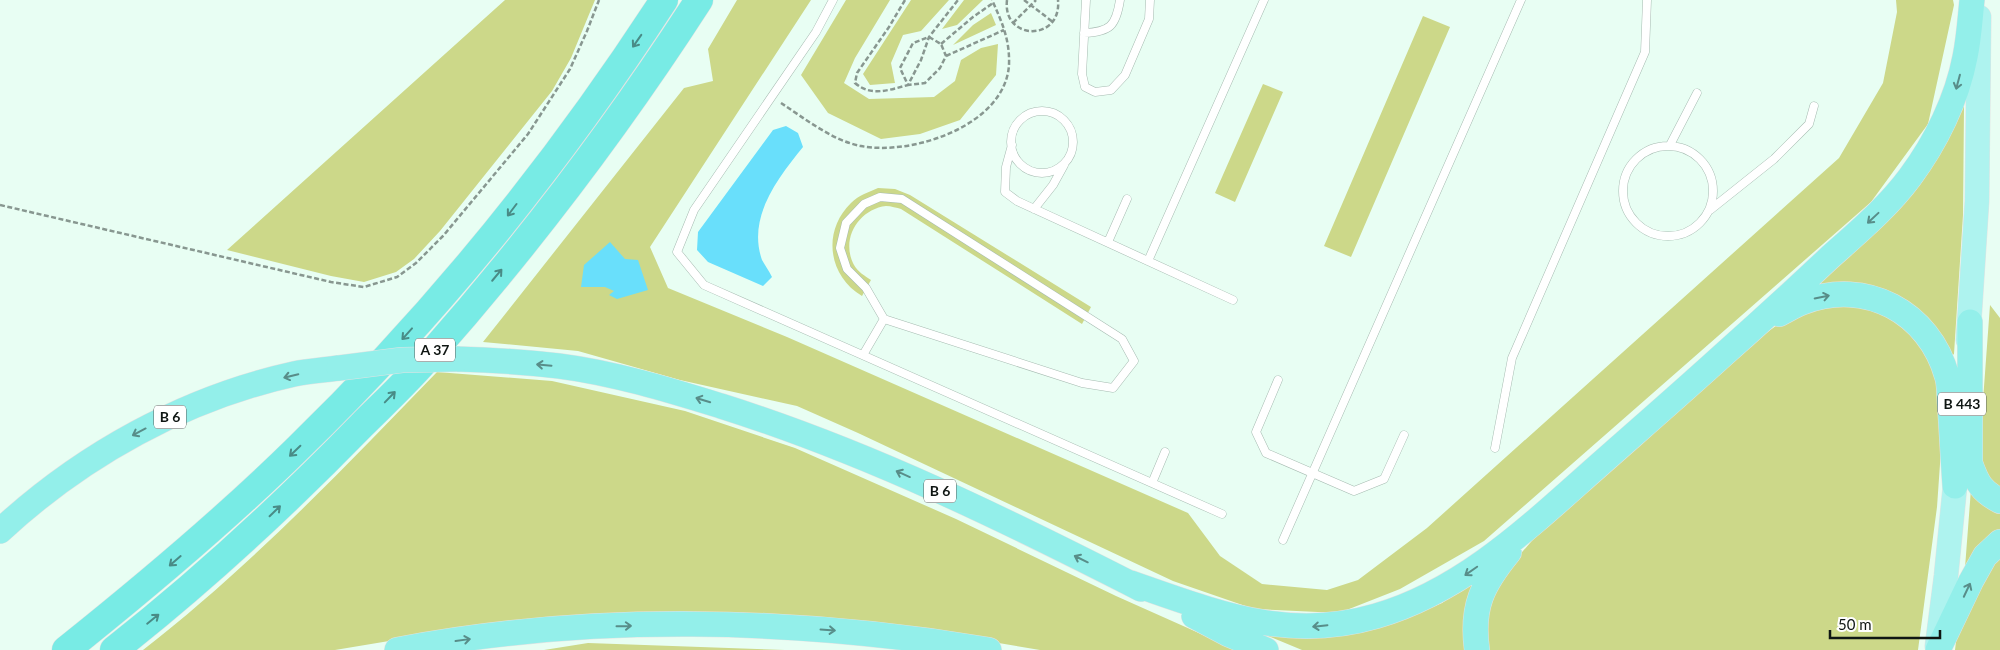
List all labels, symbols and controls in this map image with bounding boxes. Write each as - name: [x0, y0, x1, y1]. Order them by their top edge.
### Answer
- one-way arrow: [632, 34, 642, 48]
- one-way arrow: [1953, 74, 1963, 90]
- one-way arrow: [507, 203, 517, 217]
- one-way arrow: [1866, 212, 1879, 224]
- one-way arrow: [492, 269, 503, 282]
- one-way arrow: [1814, 292, 1830, 302]
- one-way arrow: [402, 328, 413, 341]
- road number: A 37: [415, 338, 455, 362]
- one-way arrow: [537, 360, 553, 370]
- one-way arrow: [284, 372, 300, 381]
- one-way arrow: [384, 390, 396, 403]
- road number: B 443: [1938, 392, 1986, 416]
- one-way arrow: [695, 395, 711, 405]
- road number: B 6: [154, 406, 186, 428]
- one-way arrow: [132, 427, 147, 437]
- one-way arrow: [288, 445, 301, 457]
- one-way arrow: [896, 469, 911, 478]
- road number: B 6: [924, 480, 956, 502]
- one-way arrow: [268, 505, 281, 517]
- one-way arrow: [1074, 554, 1089, 564]
- one-way arrow: [168, 555, 181, 567]
- one-way arrow: [1464, 566, 1478, 576]
- one-way arrow: [1963, 583, 1972, 598]
- scale bar: [1830, 608, 1940, 640]
- one-way arrow: [146, 613, 159, 624]
- text: 50 m: [1838, 615, 1872, 633]
- one-way arrow: [616, 621, 632, 631]
- one-way arrow: [1312, 621, 1328, 631]
- one-way arrow: [820, 625, 836, 635]
- one-way arrow: [454, 635, 470, 645]

